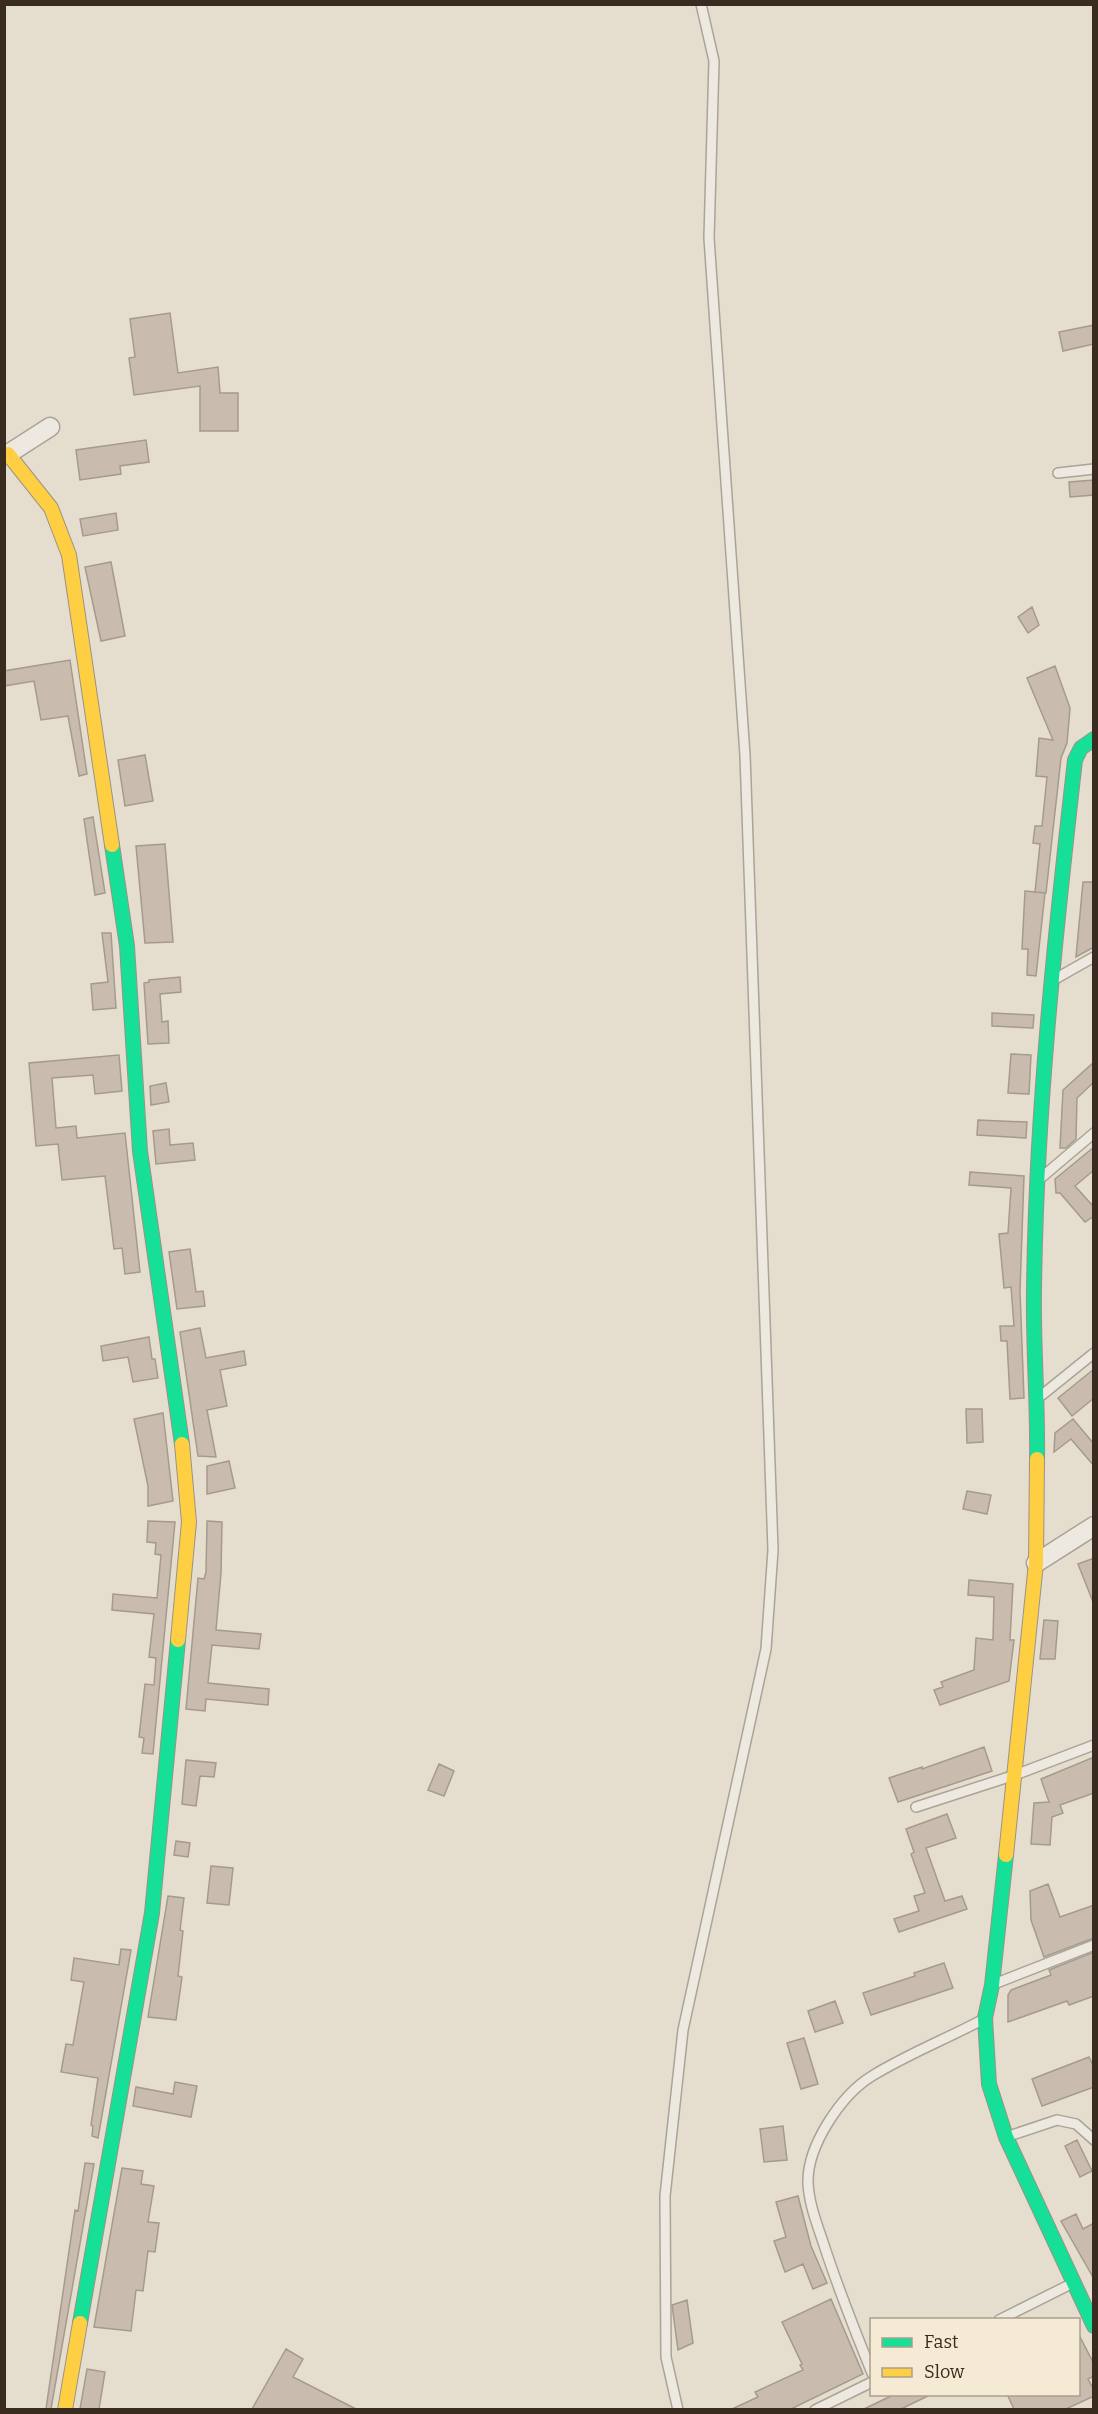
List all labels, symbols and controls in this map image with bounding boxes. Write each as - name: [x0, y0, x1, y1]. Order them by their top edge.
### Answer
- legend: [870, 2318, 1080, 2396]
- text: Fast: [924, 2331, 959, 2353]
- text: Slow: [924, 2361, 965, 2383]

